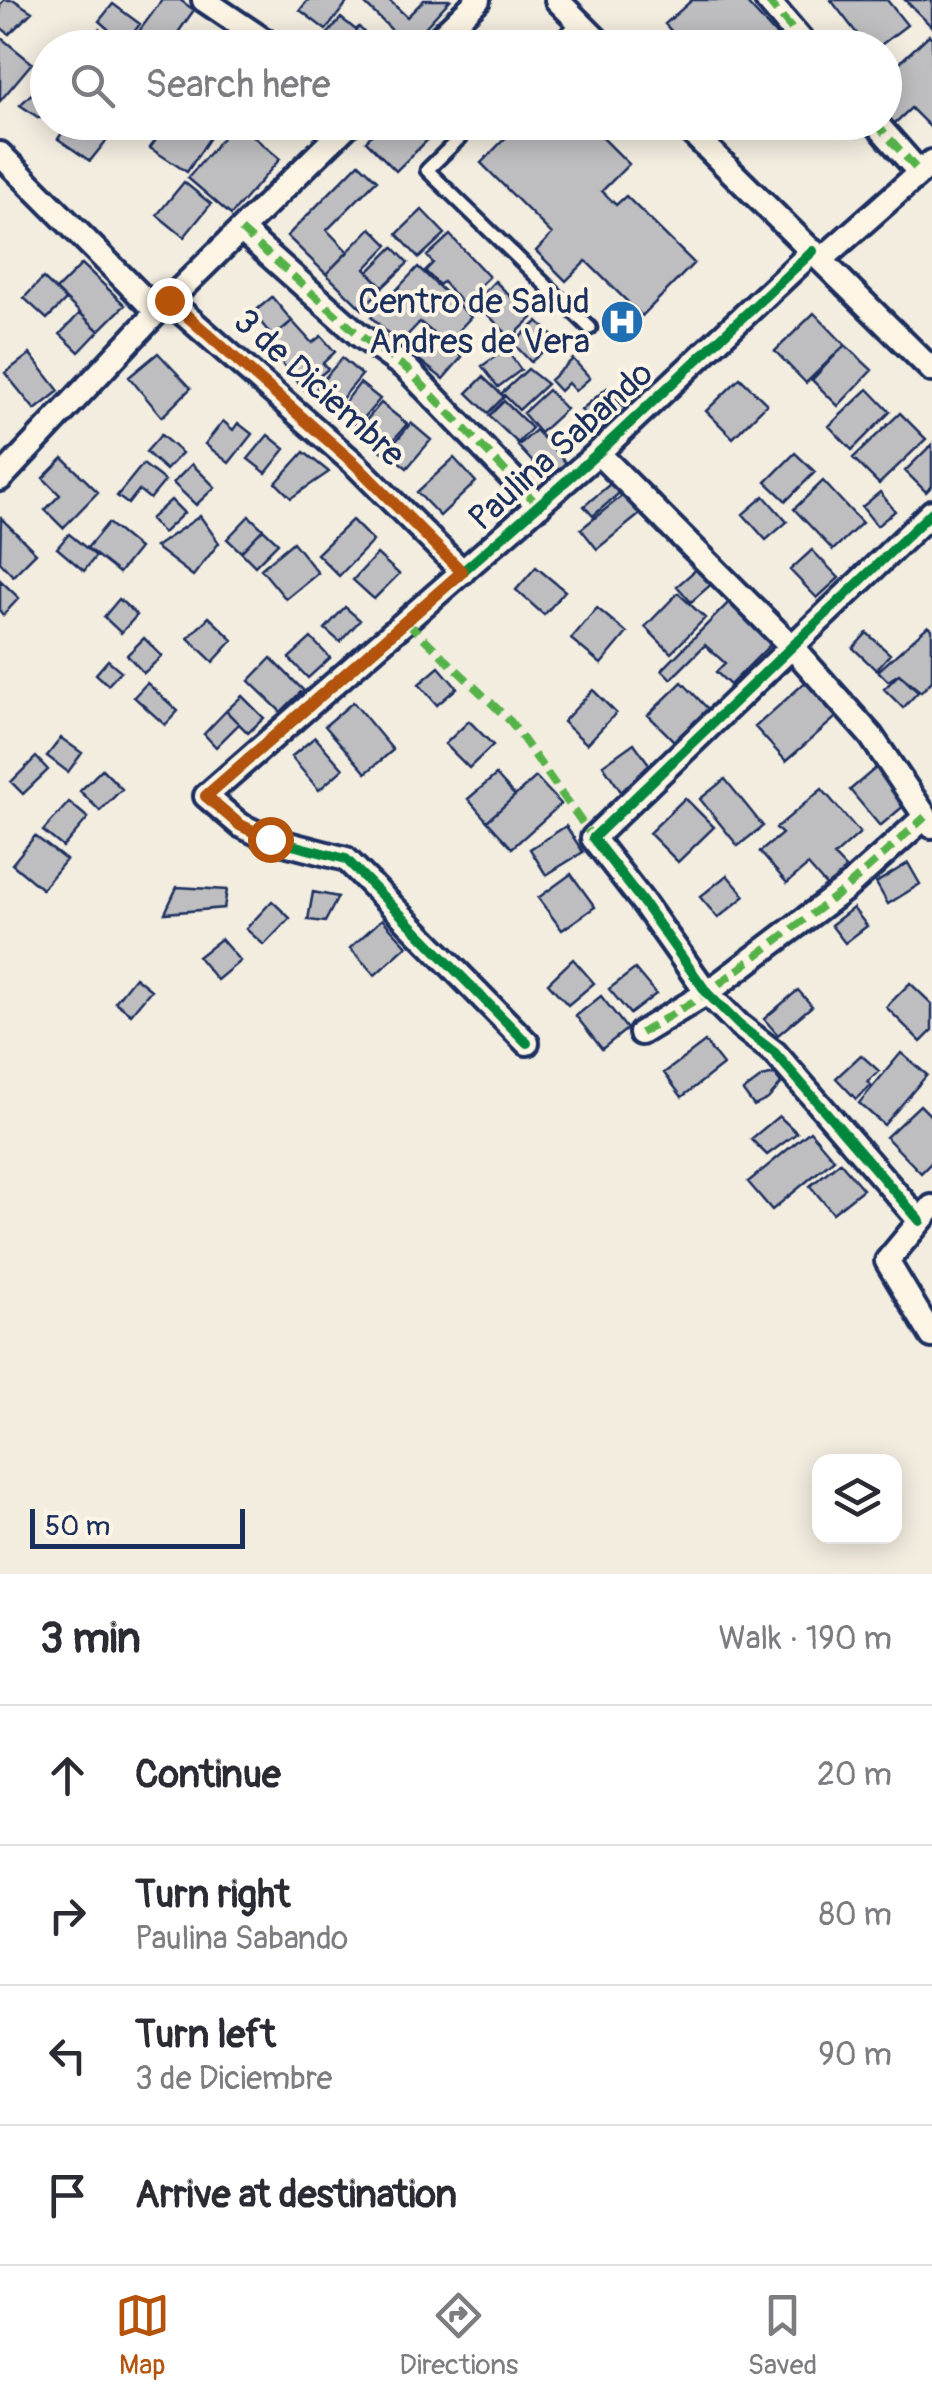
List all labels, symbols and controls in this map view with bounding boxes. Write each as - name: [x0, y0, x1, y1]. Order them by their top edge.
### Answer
- search box: [30, 30, 902, 140]
- icon: search: [65, 58, 120, 113]
- text: Search here: [145, 61, 331, 109]
- route end: [147, 278, 193, 324]
- place label: Centro de Salud Andres de Vera: [358, 280, 590, 364]
- street label: 3 de Diciembre: [224, 299, 414, 477]
- hospital icon: Centro de Salud Andres de Vera: [599, 299, 645, 345]
- street label: Paulina Sabando: [460, 352, 662, 540]
- route start: [248, 817, 294, 863]
- map controls: [812, 1454, 902, 1544]
- button: layers: [812, 1454, 902, 1544]
- scale bar: [30, 1504, 245, 1548]
- text: 50 m: [45, 1509, 110, 1544]
- text: 3 min: [40, 1613, 141, 1665]
- text: Walk · 190 m: [718, 1619, 892, 1659]
- icon: ahead: [40, 1748, 95, 1803]
- text: Continue: [135, 1751, 281, 1799]
- text: 20 m: [817, 1755, 892, 1795]
- text: Turn right: [135, 1871, 290, 1919]
- icon: right: [40, 1888, 95, 1943]
- text: 80 m: [819, 1895, 892, 1935]
- text: Paulina Sabando: [135, 1919, 348, 1959]
- text: Turn left: [135, 2011, 276, 2059]
- icon: left: [40, 2028, 95, 2083]
- text: 90 m: [818, 2035, 892, 2075]
- text: 3 de Diciembre: [135, 2059, 332, 2099]
- icon: arrive: [40, 2168, 95, 2223]
- text: Arrive at destination: [135, 2171, 457, 2219]
- tab: Map: [115, 2288, 170, 2383]
- tab: Directions: [399, 2288, 518, 2383]
- tab: Saved: [748, 2288, 817, 2383]

